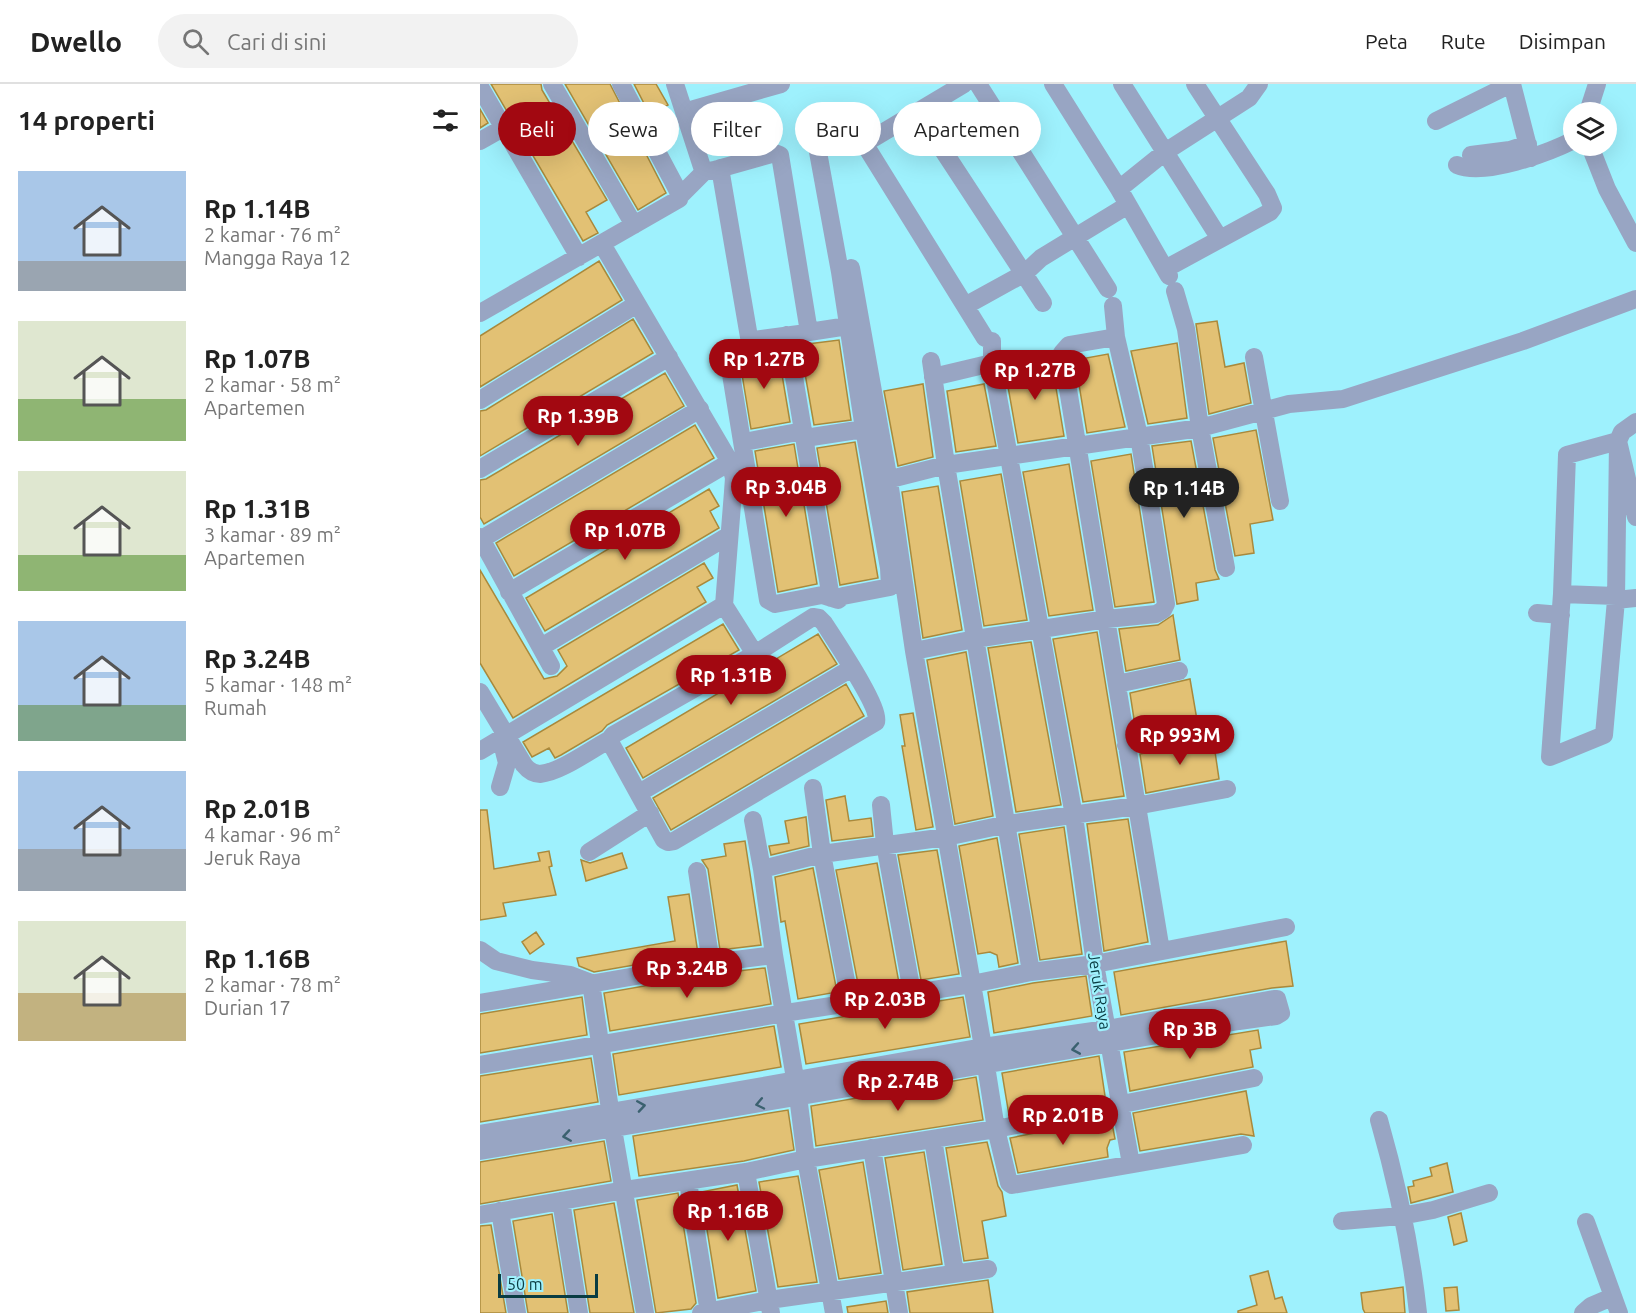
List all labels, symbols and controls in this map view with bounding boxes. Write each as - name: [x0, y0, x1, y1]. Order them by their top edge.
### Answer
- search box: [158, 14, 578, 68]
- icon: search: [179, 25, 212, 58]
- text: Dwello: [30, 26, 122, 57]
- text: Cari di sini: [227, 29, 327, 54]
- text: Peta: [1365, 29, 1408, 53]
- text: Rute: [1441, 29, 1486, 53]
- text: Disimpan: [1519, 29, 1606, 53]
- chip: Beli: [498, 102, 576, 156]
- chip: Sewa: [588, 102, 679, 156]
- chip: Filter: [691, 102, 783, 156]
- chip: Baru: [795, 102, 881, 156]
- chip: Apartemen: [893, 102, 1041, 156]
- map controls: [1563, 102, 1617, 156]
- button: layers: [1563, 102, 1617, 156]
- icon: filters: [429, 104, 462, 137]
- text: 14 properti: [18, 106, 155, 135]
- text: Rp 1.14B: [204, 194, 310, 223]
- icon: home: [66, 195, 138, 267]
- text: 2 kamar · 76 m²: [204, 223, 341, 246]
- text: Mangga Raya 12: [204, 246, 351, 269]
- pin: Rp 1.27B: [702, 339, 826, 390]
- text: Rp 1.07B: [204, 344, 310, 373]
- icon: home: [66, 345, 138, 417]
- text: Rp 1.27B: [723, 347, 805, 370]
- pin: Rp 1.27B: [973, 350, 1097, 401]
- text: Rp 1.27B: [994, 358, 1076, 381]
- text: 2 kamar · 58 m²: [204, 373, 341, 396]
- text: Apartemen: [204, 396, 305, 419]
- pin: Rp 1.39B: [516, 396, 640, 447]
- text: Rp 1.39B: [537, 404, 619, 427]
- pin: Rp 3.04B: [724, 467, 848, 518]
- pin: Rp 1.14B: [1122, 468, 1246, 519]
- text: Rp 3.04B: [745, 475, 827, 498]
- text: Rp 1.14B: [1143, 476, 1225, 499]
- text: Rp 1.31B: [204, 494, 310, 523]
- icon: home: [66, 495, 138, 567]
- pin: Rp 1.07B: [563, 510, 687, 561]
- text: Rp 1.07B: [584, 518, 666, 541]
- text: 3 kamar · 89 m²: [204, 523, 341, 546]
- text: Apartemen: [204, 546, 305, 569]
- text: Rp 3.24B: [204, 644, 310, 673]
- icon: home: [66, 645, 138, 717]
- pin: Rp 1.31B: [669, 655, 793, 706]
- text: Rp 1.31B: [690, 663, 772, 686]
- text: 5 kamar · 148 m²: [204, 673, 352, 696]
- text: Rumah: [204, 696, 267, 719]
- pin: Rp 993M: [1125, 715, 1235, 766]
- text: Rp 993M: [1139, 723, 1221, 746]
- text: Rp 2.01B: [204, 794, 310, 823]
- icon: home: [66, 795, 138, 867]
- text: 4 kamar · 96 m²: [204, 823, 341, 846]
- text: Jeruk Raya: [204, 846, 301, 869]
- text: Rp 1.16B: [204, 944, 310, 973]
- icon: home: [66, 945, 138, 1017]
- pin: Rp 3.24B: [625, 948, 749, 999]
- street label: Jeruk Raya: [1085, 951, 1115, 1031]
- text: Rp 3.24B: [646, 956, 728, 979]
- text: 2 kamar · 78 m²: [204, 973, 341, 996]
- pin: Rp 2.03B: [823, 979, 947, 1030]
- text: Rp 2.03B: [844, 987, 926, 1010]
- text: Durian 17: [204, 996, 291, 1019]
- pin: Rp 3B: [1148, 1009, 1232, 1060]
- text: Rp 3B: [1163, 1017, 1217, 1040]
- one-way arrow: [1071, 1043, 1081, 1055]
- pin: Rp 2.74B: [836, 1061, 960, 1112]
- text: Rp 2.74B: [857, 1069, 939, 1092]
- pin: Rp 2.01B: [1001, 1095, 1125, 1146]
- one-way arrow: [755, 1097, 765, 1110]
- one-way arrow: [636, 1101, 646, 1113]
- text: Rp 2.01B: [1022, 1103, 1104, 1126]
- one-way arrow: [563, 1130, 572, 1142]
- pin: Rp 1.16B: [666, 1191, 790, 1242]
- text: Rp 1.16B: [687, 1199, 769, 1222]
- scale bar: [498, 1271, 598, 1298]
- text: 50 m: [507, 1275, 543, 1293]

